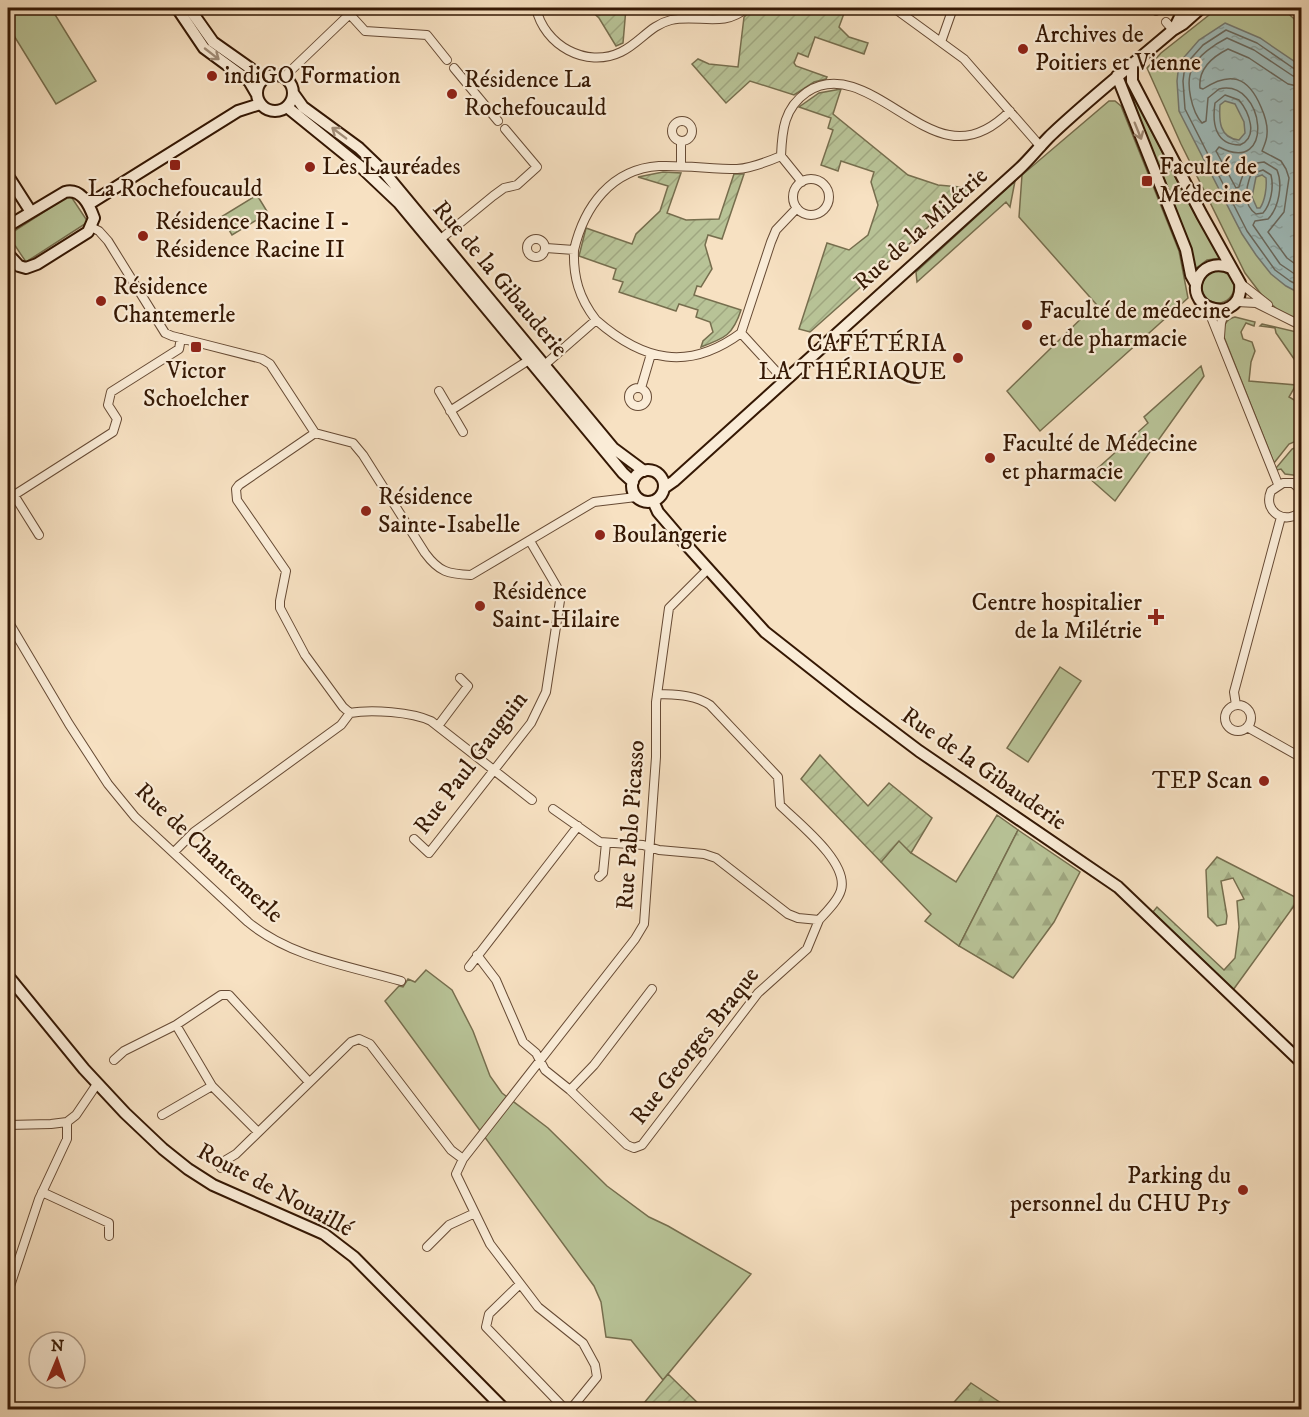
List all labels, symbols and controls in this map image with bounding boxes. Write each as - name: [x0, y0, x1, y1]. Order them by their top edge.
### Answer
- place label: Archives de Poitiers et Vienne: [1035, 20, 1201, 78]
- marker: Archives de Poitiers et Vienne: [1016, 42, 1030, 56]
- one-way arrow: [204, 47, 220, 60]
- place label: indiGO Formation: [224, 61, 401, 91]
- place label: Résidence La Rochefoucauld: [464, 65, 606, 123]
- marker: indiGO Formation: [205, 69, 219, 83]
- marker: Résidence La Rochefoucauld: [445, 87, 459, 101]
- one-way arrow: [1133, 121, 1144, 140]
- one-way arrow: [331, 127, 347, 139]
- place label: Les Lauréades: [322, 152, 460, 182]
- place label: Faculté de Médecine: [1159, 152, 1257, 210]
- marker: La Rochefoucauld: [168, 158, 182, 172]
- marker: Les Lauréades: [303, 160, 317, 174]
- street label: Rue de la Milétrie: [848, 161, 994, 297]
- place label: La Rochefoucauld: [87, 174, 263, 204]
- marker: Faculté de Médecine: [1140, 174, 1154, 188]
- street label: Rue de la Gibauderie: [426, 195, 574, 363]
- place label: Résidence Racine I - Résidence Racine II: [155, 207, 350, 265]
- marker: Résidence Racine I - Résidence Racine II: [136, 229, 150, 243]
- place label: Résidence Chantemerle: [113, 272, 236, 330]
- marker: Résidence Chantemerle: [94, 294, 108, 308]
- place label: Faculté de médecine et de pharmacie: [1039, 296, 1231, 354]
- marker: Faculté de médecine et de pharmacie: [1020, 318, 1034, 332]
- place label: CAFÉTÉRIA LA THÉRIAQUE: [758, 329, 947, 387]
- marker: Victor Schoelcher: [189, 340, 203, 354]
- marker: CAFÉTÉRIA LA THÉRIAQUE: [951, 351, 965, 365]
- place label: Victor Schoelcher: [143, 356, 249, 414]
- place label: Faculté de Médecine et pharmacie: [1002, 429, 1197, 487]
- marker: Faculté de Médecine et pharmacie: [983, 451, 997, 465]
- place label: Résidence Sainte-Isabelle: [378, 482, 520, 540]
- marker: Résidence Sainte-Isabelle: [359, 504, 373, 518]
- place label: Boulangerie: [612, 520, 727, 550]
- marker: Boulangerie: [593, 528, 607, 542]
- place label: Résidence Saint-Hilaire: [492, 577, 620, 635]
- place label: Centre hospitalier de la Milétrie: [972, 588, 1142, 646]
- marker: Résidence Saint-Hilaire: [473, 599, 487, 613]
- marker: Centre hospitalier de la Milétrie: [1147, 608, 1165, 626]
- street label: Rue Paul Gauguin: [407, 685, 535, 840]
- street label: Rue de la Gibauderie: [895, 701, 1073, 837]
- street label: Rue Pablo Picasso: [610, 739, 652, 911]
- place label: TEP Scan: [1152, 766, 1252, 796]
- marker: TEP Scan: [1257, 774, 1271, 788]
- street label: Rue de Chantemerle: [128, 776, 290, 930]
- street label: Rue Georges Braque: [624, 961, 766, 1131]
- street label: Route de Nouaillé: [192, 1136, 358, 1244]
- place label: Parking du personnel du CHU P15: [1009, 1161, 1231, 1219]
- marker: Parking du personnel du CHU P15: [1236, 1183, 1250, 1197]
- north arrow: [27, 1330, 87, 1390]
- text: N: [51, 1336, 64, 1356]

